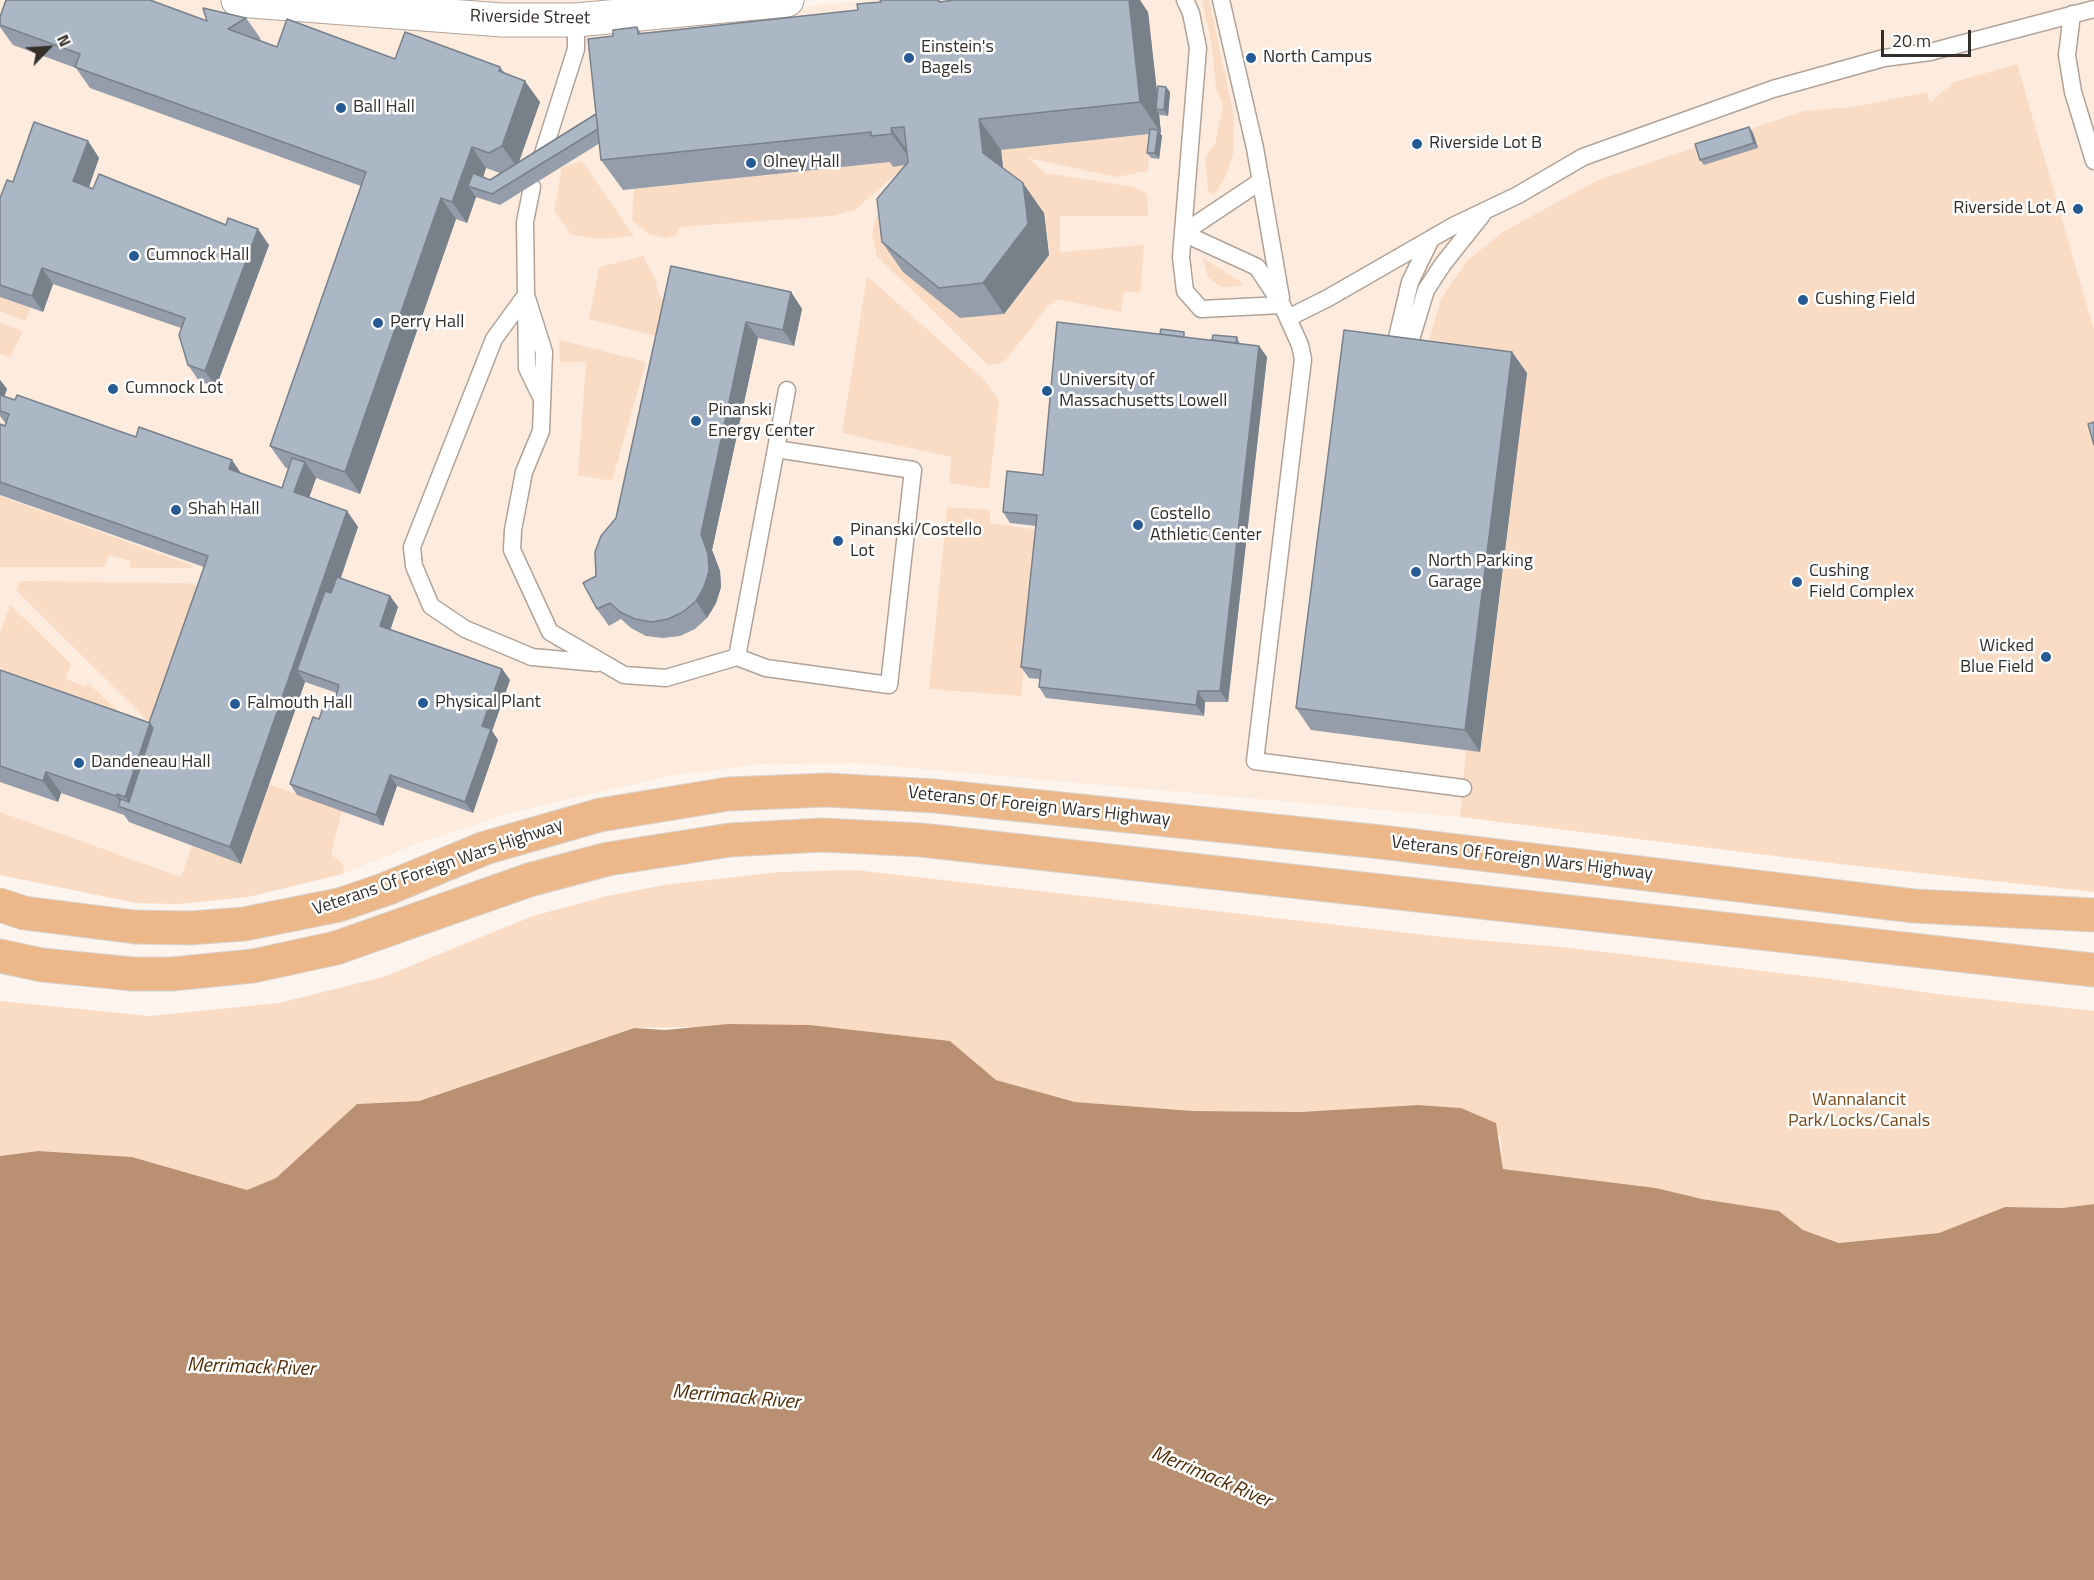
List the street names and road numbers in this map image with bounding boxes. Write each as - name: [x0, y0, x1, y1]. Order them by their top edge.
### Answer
- street label: Riverside Street: [470, 6, 590, 30]
- street label: Veterans Of Foreign Wars Highway: [907, 782, 1171, 832]
- street label: Veterans Of Foreign Wars Highway: [310, 815, 566, 921]
- street label: Veterans Of Foreign Wars Highway: [1390, 832, 1654, 886]

